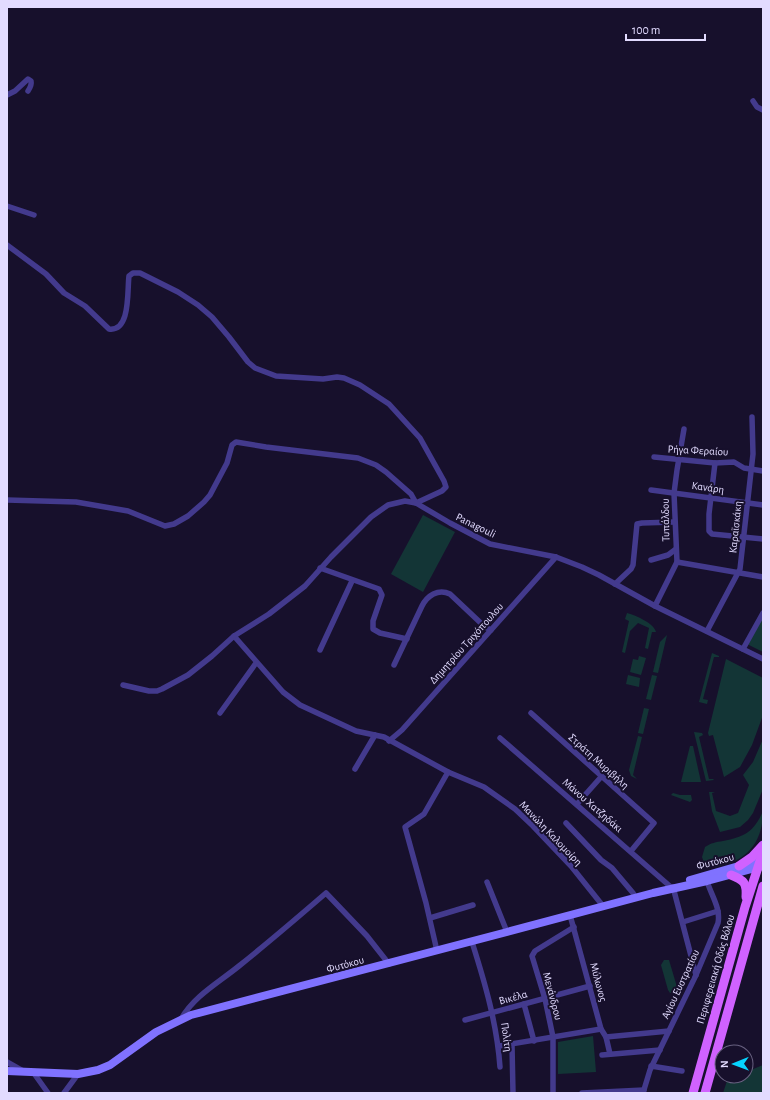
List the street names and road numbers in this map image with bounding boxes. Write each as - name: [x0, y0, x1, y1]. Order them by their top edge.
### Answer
- street label: Ρήγα Φεραίου: [667, 443, 729, 458]
- street label: Κανάρη: [691, 480, 725, 495]
- street label: Τυπάλδου: [660, 498, 671, 542]
- street label: Καραϊσκάκη: [727, 500, 744, 554]
- street label: Panagouli: [454, 511, 497, 540]
- street label: Δημητρίου Τριχόπουλου: [427, 601, 505, 686]
- street label: Στράτη Μυριβήλη: [566, 732, 631, 791]
- street label: Μάνου Χατζηδάκι: [561, 776, 625, 834]
- street label: Μανώλη Καλομοίρη: [517, 799, 584, 868]
- street label: Φυτόκου: [695, 851, 735, 872]
- street label: Περιφερειακή Οδός Βόλου: [695, 913, 736, 1025]
- street label: Αγίου Ευστρατίου: [660, 948, 701, 1021]
- street label: Φυτόκου: [325, 954, 365, 975]
- street label: Μύλωνος: [588, 961, 609, 1003]
- street label: Μενάνδρου: [541, 971, 564, 1021]
- street label: Βικέλα: [498, 988, 529, 1007]
- street label: Πολίτη: [499, 1022, 514, 1053]

